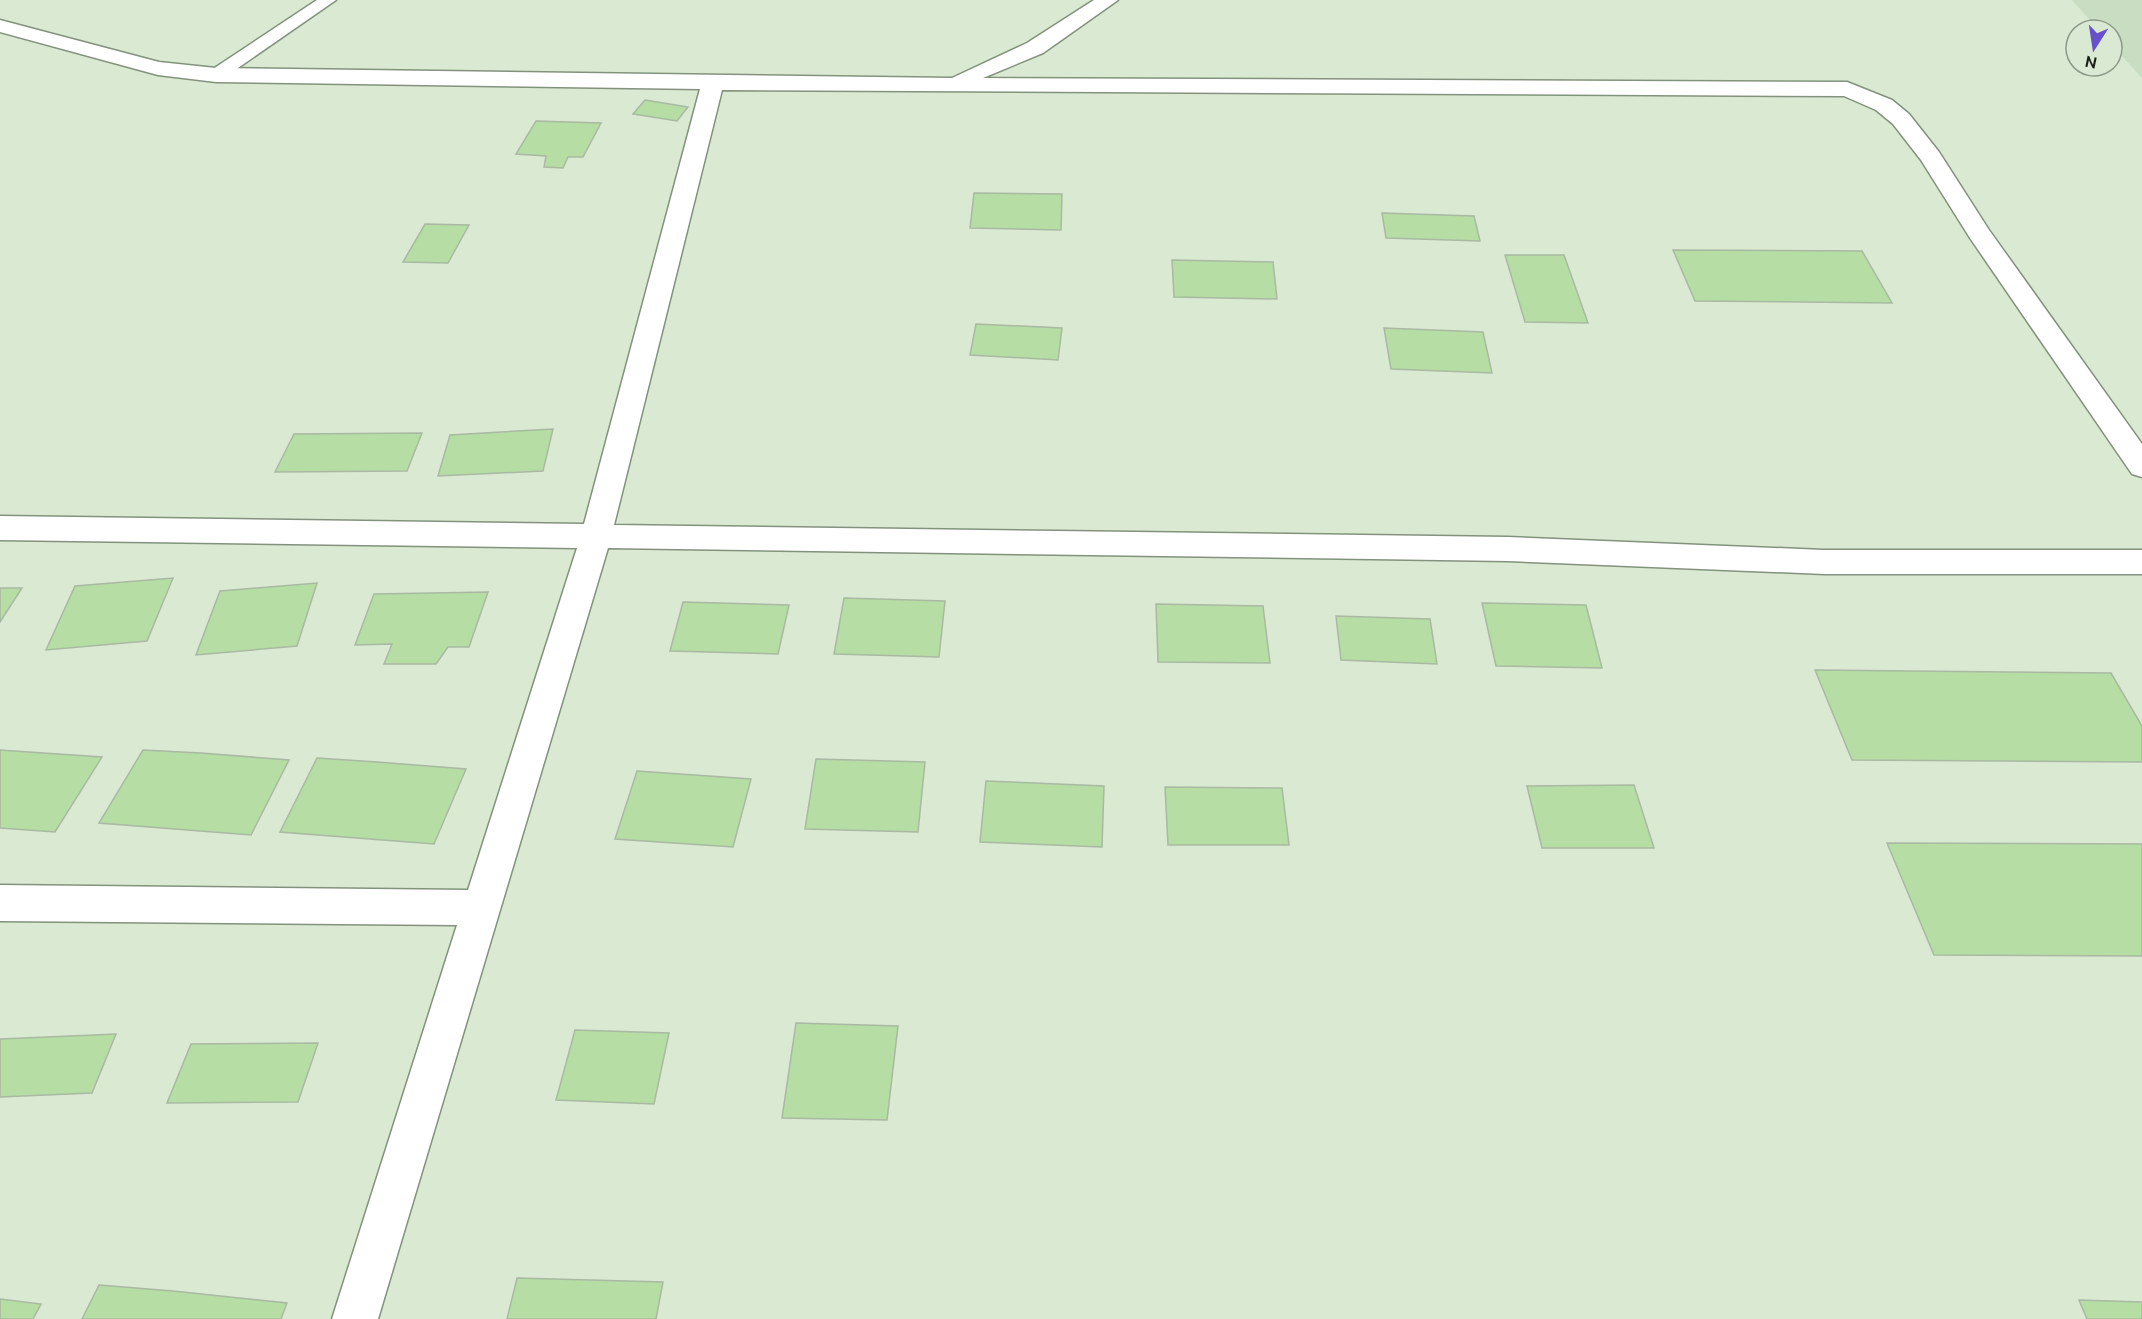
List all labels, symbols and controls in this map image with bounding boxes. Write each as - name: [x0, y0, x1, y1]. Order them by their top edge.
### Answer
- north arrow: [2064, 18, 2124, 78]
- text: N: [2083, 53, 2099, 73]

